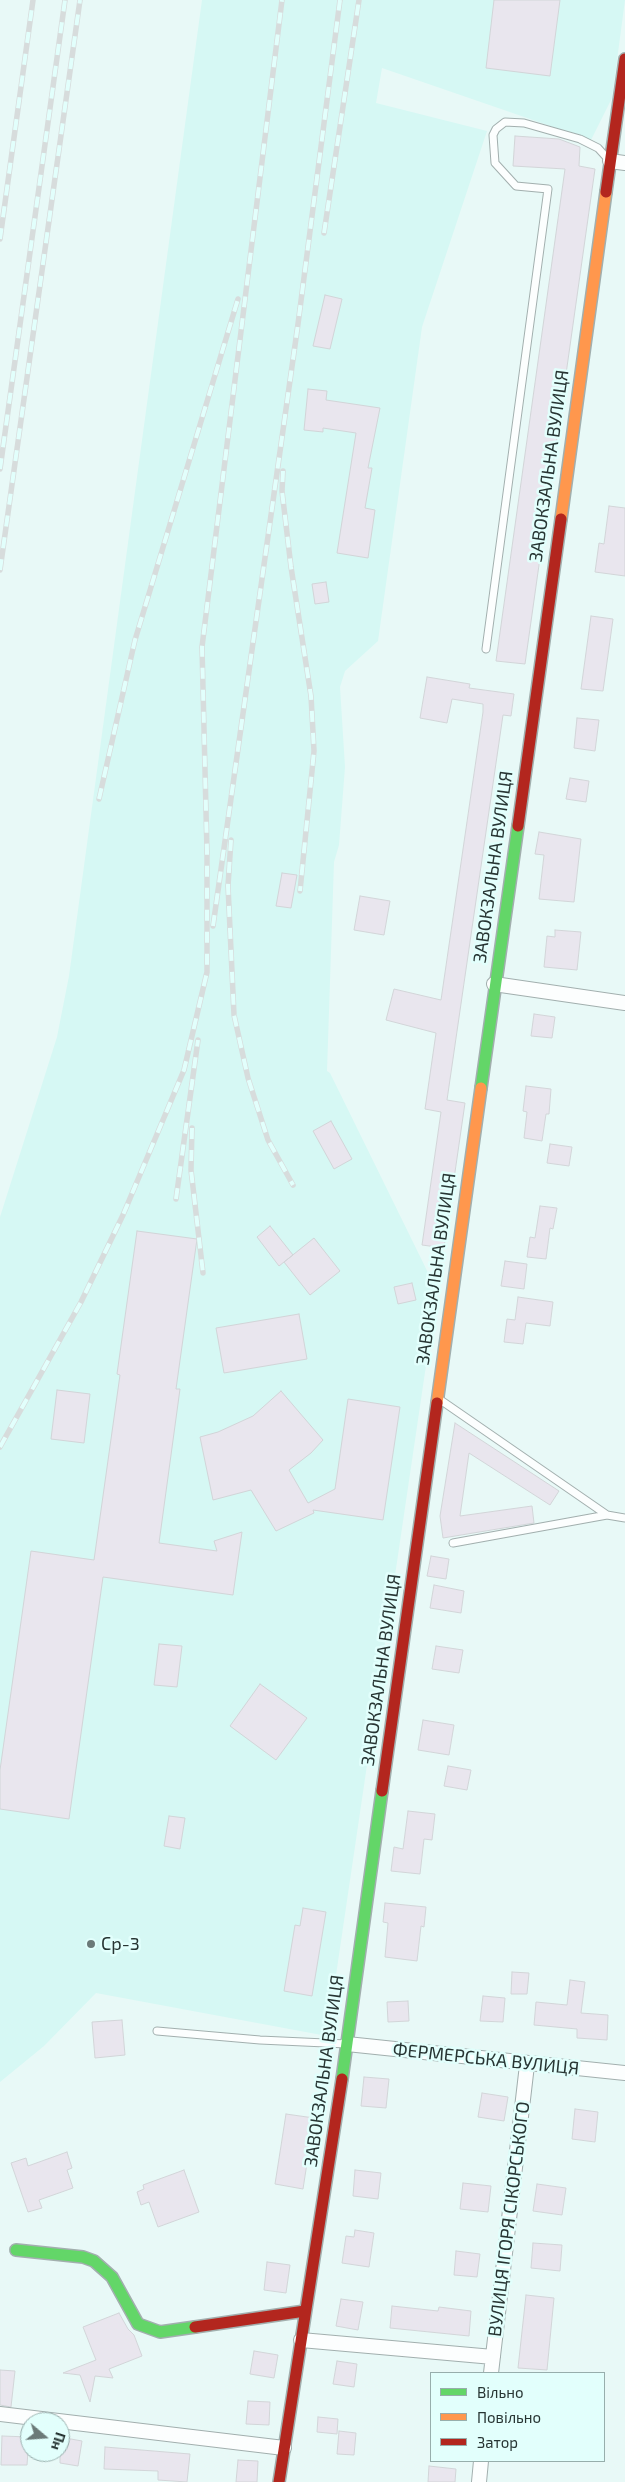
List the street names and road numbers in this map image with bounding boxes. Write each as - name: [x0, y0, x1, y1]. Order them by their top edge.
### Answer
- street label: ЗАВОКЗАЛЬНА ВУЛИЦЯ: [525, 368, 573, 564]
- street label: ЗАВОКЗАЛЬНА ВУЛИЦЯ: [469, 769, 517, 965]
- street label: ЗАВОКЗАЛЬНА ВУЛИЦЯ: [412, 1171, 460, 1367]
- street label: ЗАВОКЗАЛЬНА ВУЛИЦЯ: [357, 1572, 405, 1768]
- street label: ЗАВОКЗАЛЬНА ВУЛИЦЯ: [300, 1973, 348, 2169]
- street label: ФЕРМЕРСЬКА ВУЛИЦЯ: [392, 2038, 580, 2080]
- street label: ВУЛИЦЯ ІГОРЯ СІКОРСЬКОГО: [484, 2100, 534, 2338]

